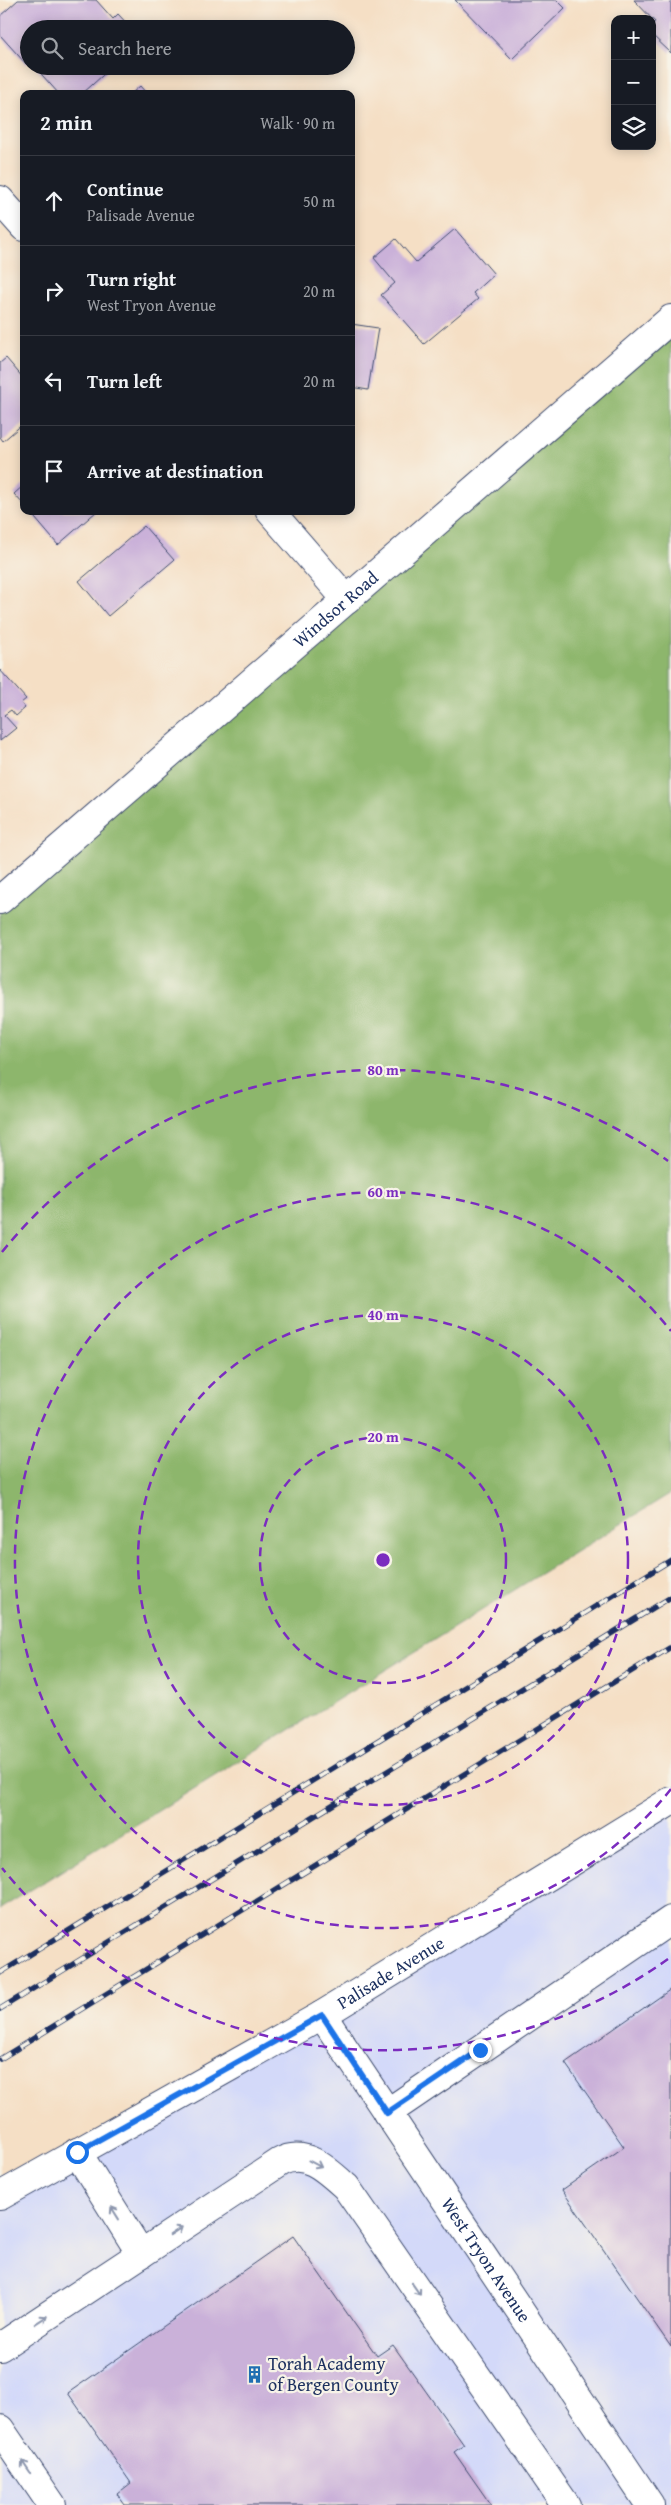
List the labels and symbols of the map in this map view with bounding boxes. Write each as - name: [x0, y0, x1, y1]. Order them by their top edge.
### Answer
- street label: Windsor Road: [287, 564, 384, 654]
- text: 80 m: [367, 1059, 399, 1080]
- text: 60 m: [367, 1181, 399, 1202]
- text: 40 m: [367, 1304, 399, 1325]
- text: 20 m: [367, 1426, 399, 1447]
- centre of rings: [374, 1551, 392, 1569]
- street label: Palisade Avenue: [332, 1929, 449, 2016]
- route end: [469, 2039, 492, 2062]
- route start: [66, 2141, 89, 2164]
- one-way arrow: [308, 2159, 323, 2169]
- street label: West Tryon Avenue: [435, 2192, 538, 2328]
- one-way arrow: [110, 2206, 120, 2220]
- one-way arrow: [169, 2226, 183, 2236]
- one-way arrow: [411, 2282, 421, 2296]
- one-way arrow: [33, 2315, 47, 2325]
- place label: Torah Academy of Bergen County: [268, 2350, 399, 2398]
- building icon: Torah Academy of Bergen County: [244, 2364, 264, 2384]
- one-way arrow: [21, 2460, 31, 2474]

